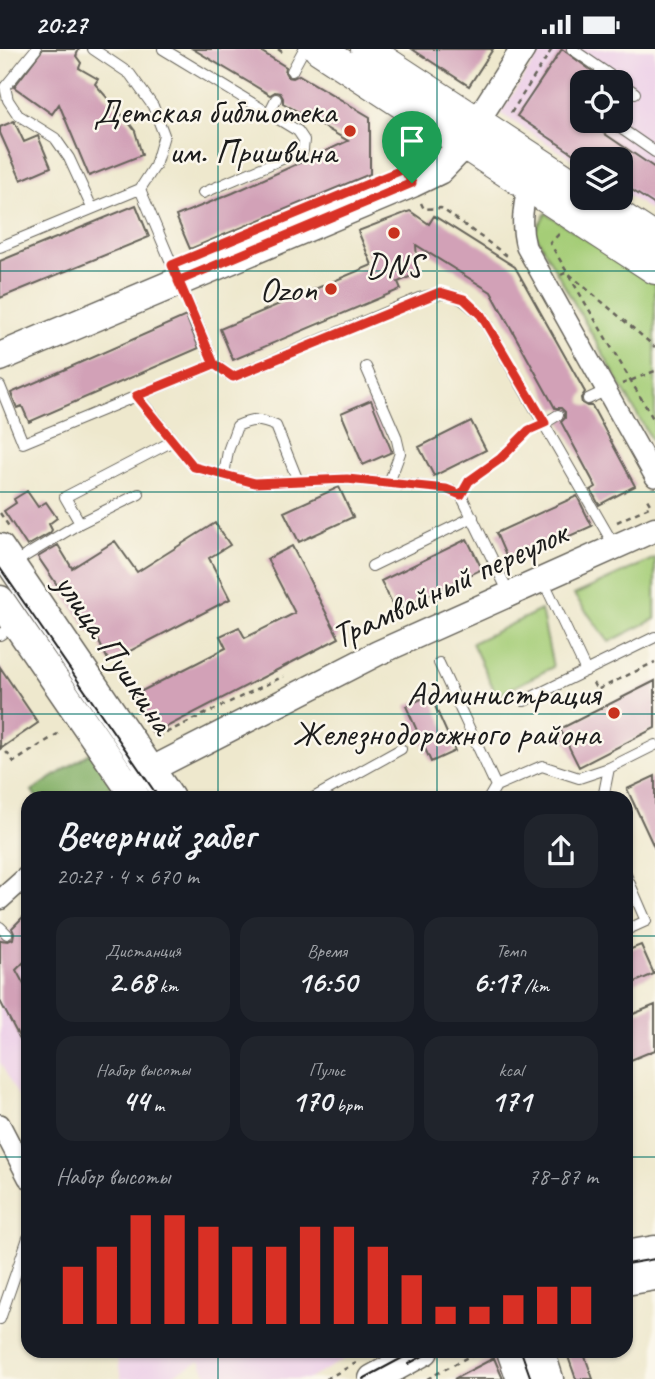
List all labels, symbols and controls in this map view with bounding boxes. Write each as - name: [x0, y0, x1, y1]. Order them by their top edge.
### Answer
- text: 20:27: [35, 8, 87, 41]
- map controls: [570, 70, 633, 210]
- button: locate: [570, 70, 633, 133]
- place label: Детская библиотека им. Пришвина: [94, 89, 339, 174]
- pin: [382, 111, 442, 183]
- icon: arrive: [393, 122, 431, 160]
- marker: Детская библиотека им. Пришвина: [342, 123, 358, 139]
- button: layers: [570, 147, 633, 210]
- marker: DNS: [386, 225, 402, 241]
- place label: DNS: [365, 243, 428, 288]
- place label: Ozon: [259, 267, 317, 312]
- marker: Ozon: [323, 281, 339, 297]
- street label: Трамвайный переулок: [324, 509, 577, 659]
- street label: улица Пушкина: [43, 562, 186, 745]
- place label: Администрация Железнодорожного района: [292, 671, 602, 756]
- marker: Администрация Железнодорожного района: [606, 705, 622, 721]
- text: Вечерний забег: [56, 812, 255, 859]
- button: share: [524, 814, 598, 888]
- text: 20:27 · 4 × 670 m: [56, 862, 199, 891]
- text: Дистанция: [105, 939, 181, 963]
- text: Время: [307, 939, 347, 963]
- text: Темп: [496, 939, 526, 963]
- text: 2.68: [108, 963, 155, 1001]
- text: 16:50: [297, 963, 357, 1001]
- text: 6:17: [473, 963, 520, 1001]
- text: km: [155, 974, 178, 998]
- text: /km: [520, 974, 549, 998]
- text: Набор высоты: [96, 1058, 190, 1082]
- text: Пульс: [309, 1058, 345, 1082]
- text: kcal: [498, 1058, 524, 1082]
- text: 44: [122, 1082, 149, 1120]
- text: 170: [291, 1082, 332, 1120]
- text: 171: [491, 1082, 531, 1120]
- text: m: [149, 1093, 164, 1117]
- text: bpm: [332, 1093, 363, 1117]
- text: Набор высоты: [56, 1162, 170, 1191]
- text: 78–87 m: [528, 1162, 598, 1191]

